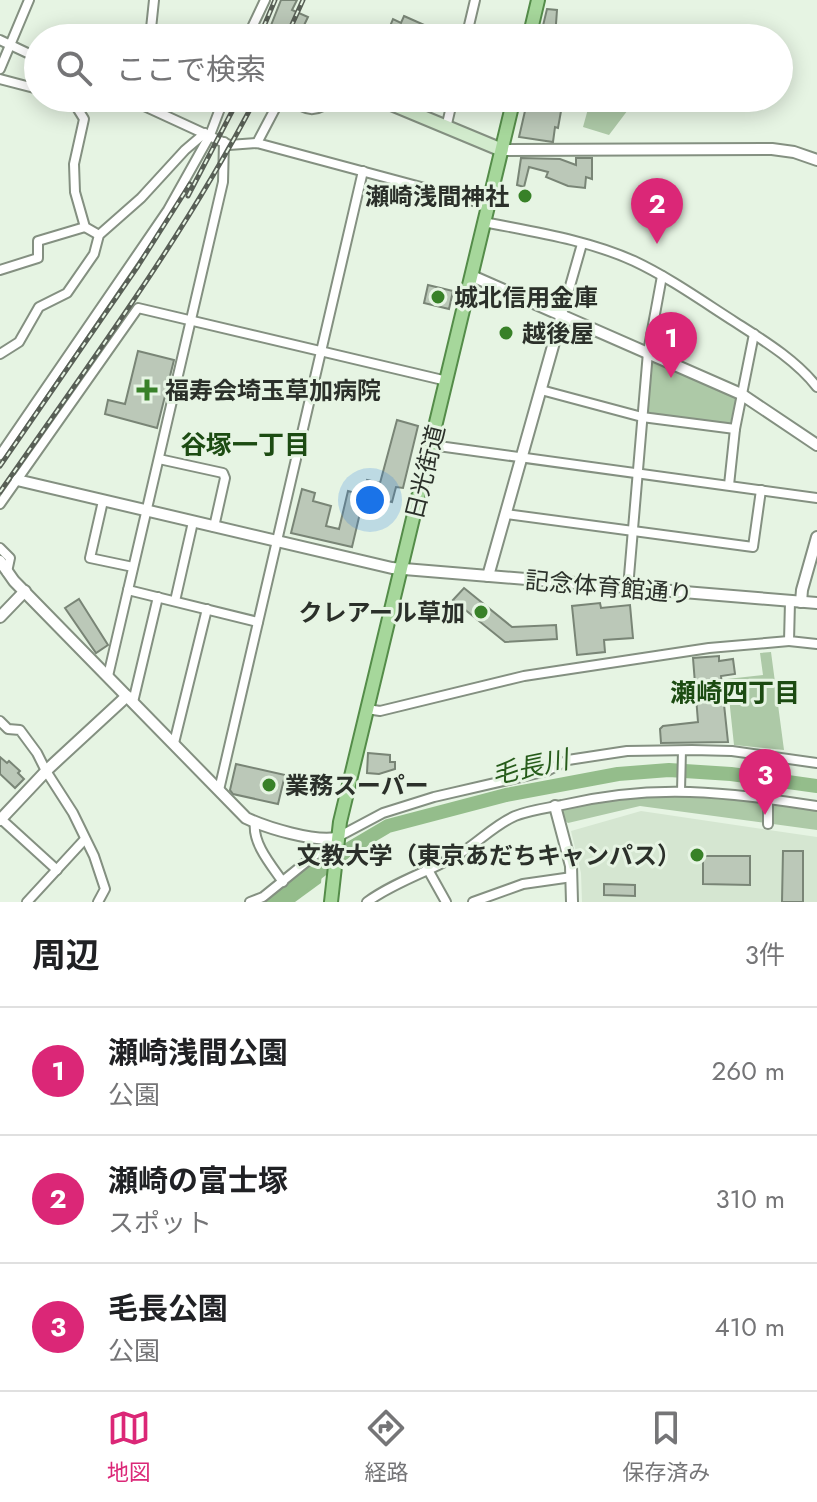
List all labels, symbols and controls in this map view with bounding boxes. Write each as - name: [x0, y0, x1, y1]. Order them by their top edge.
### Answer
- search box: [24, 24, 793, 112]
- icon: search: [52, 46, 96, 90]
- text: ここで検索: [116, 48, 266, 91]
- pin: 2: [631, 178, 683, 244]
- place label: 瀬崎浅間神社: [365, 179, 509, 214]
- marker: 瀬崎浅間神社: [516, 187, 534, 205]
- place label: 城北信用金庫: [454, 280, 598, 315]
- marker: 城北信用金庫: [429, 288, 447, 306]
- pin: 1: [645, 312, 697, 378]
- place label: 越後屋: [522, 316, 594, 351]
- marker: 越後屋: [497, 324, 515, 342]
- place label: 福寿会埼玉草加病院: [165, 373, 381, 408]
- marker: 福寿会埼玉草加病院: [136, 379, 158, 401]
- street label: 日光街道: [396, 421, 454, 523]
- district label: 谷塚一丁目: [180, 426, 310, 464]
- your location: [350, 480, 390, 520]
- street label: 記念体育館通り: [524, 562, 694, 612]
- place label: クレアール草加: [298, 595, 465, 630]
- marker: クレアール草加: [472, 603, 490, 621]
- district label: 瀬崎四丁目: [670, 674, 800, 712]
- water label: 毛長川: [488, 740, 575, 794]
- pin: 3: [739, 749, 791, 815]
- place label: 業務スーパー: [285, 768, 429, 803]
- marker: 業務スーパー: [260, 776, 278, 794]
- place label: 文教大学（東京あだちキャンパス）: [297, 838, 681, 873]
- marker: 文教大学（東京あだちキャンパス）: [688, 846, 706, 864]
- text: 周辺: [32, 931, 100, 980]
- text: 3件: [745, 936, 785, 974]
- text: 瀬崎浅間公園: [108, 1031, 288, 1074]
- text: 1: [51, 1052, 65, 1090]
- text: 260 m: [712, 1052, 785, 1090]
- text: 公園: [108, 1076, 160, 1114]
- text: 瀬崎の富士塚: [108, 1159, 288, 1202]
- text: 2: [49, 1180, 67, 1218]
- text: 310 m: [715, 1180, 785, 1218]
- text: スポット: [108, 1204, 212, 1242]
- text: 毛長公園: [108, 1287, 228, 1330]
- text: 3: [50, 1308, 66, 1346]
- text: 410 m: [714, 1308, 785, 1346]
- text: 公園: [108, 1332, 160, 1370]
- tab: 地図: [107, 1406, 151, 1488]
- tab: 経路: [364, 1406, 408, 1488]
- tab: 保存済み: [622, 1406, 710, 1488]

